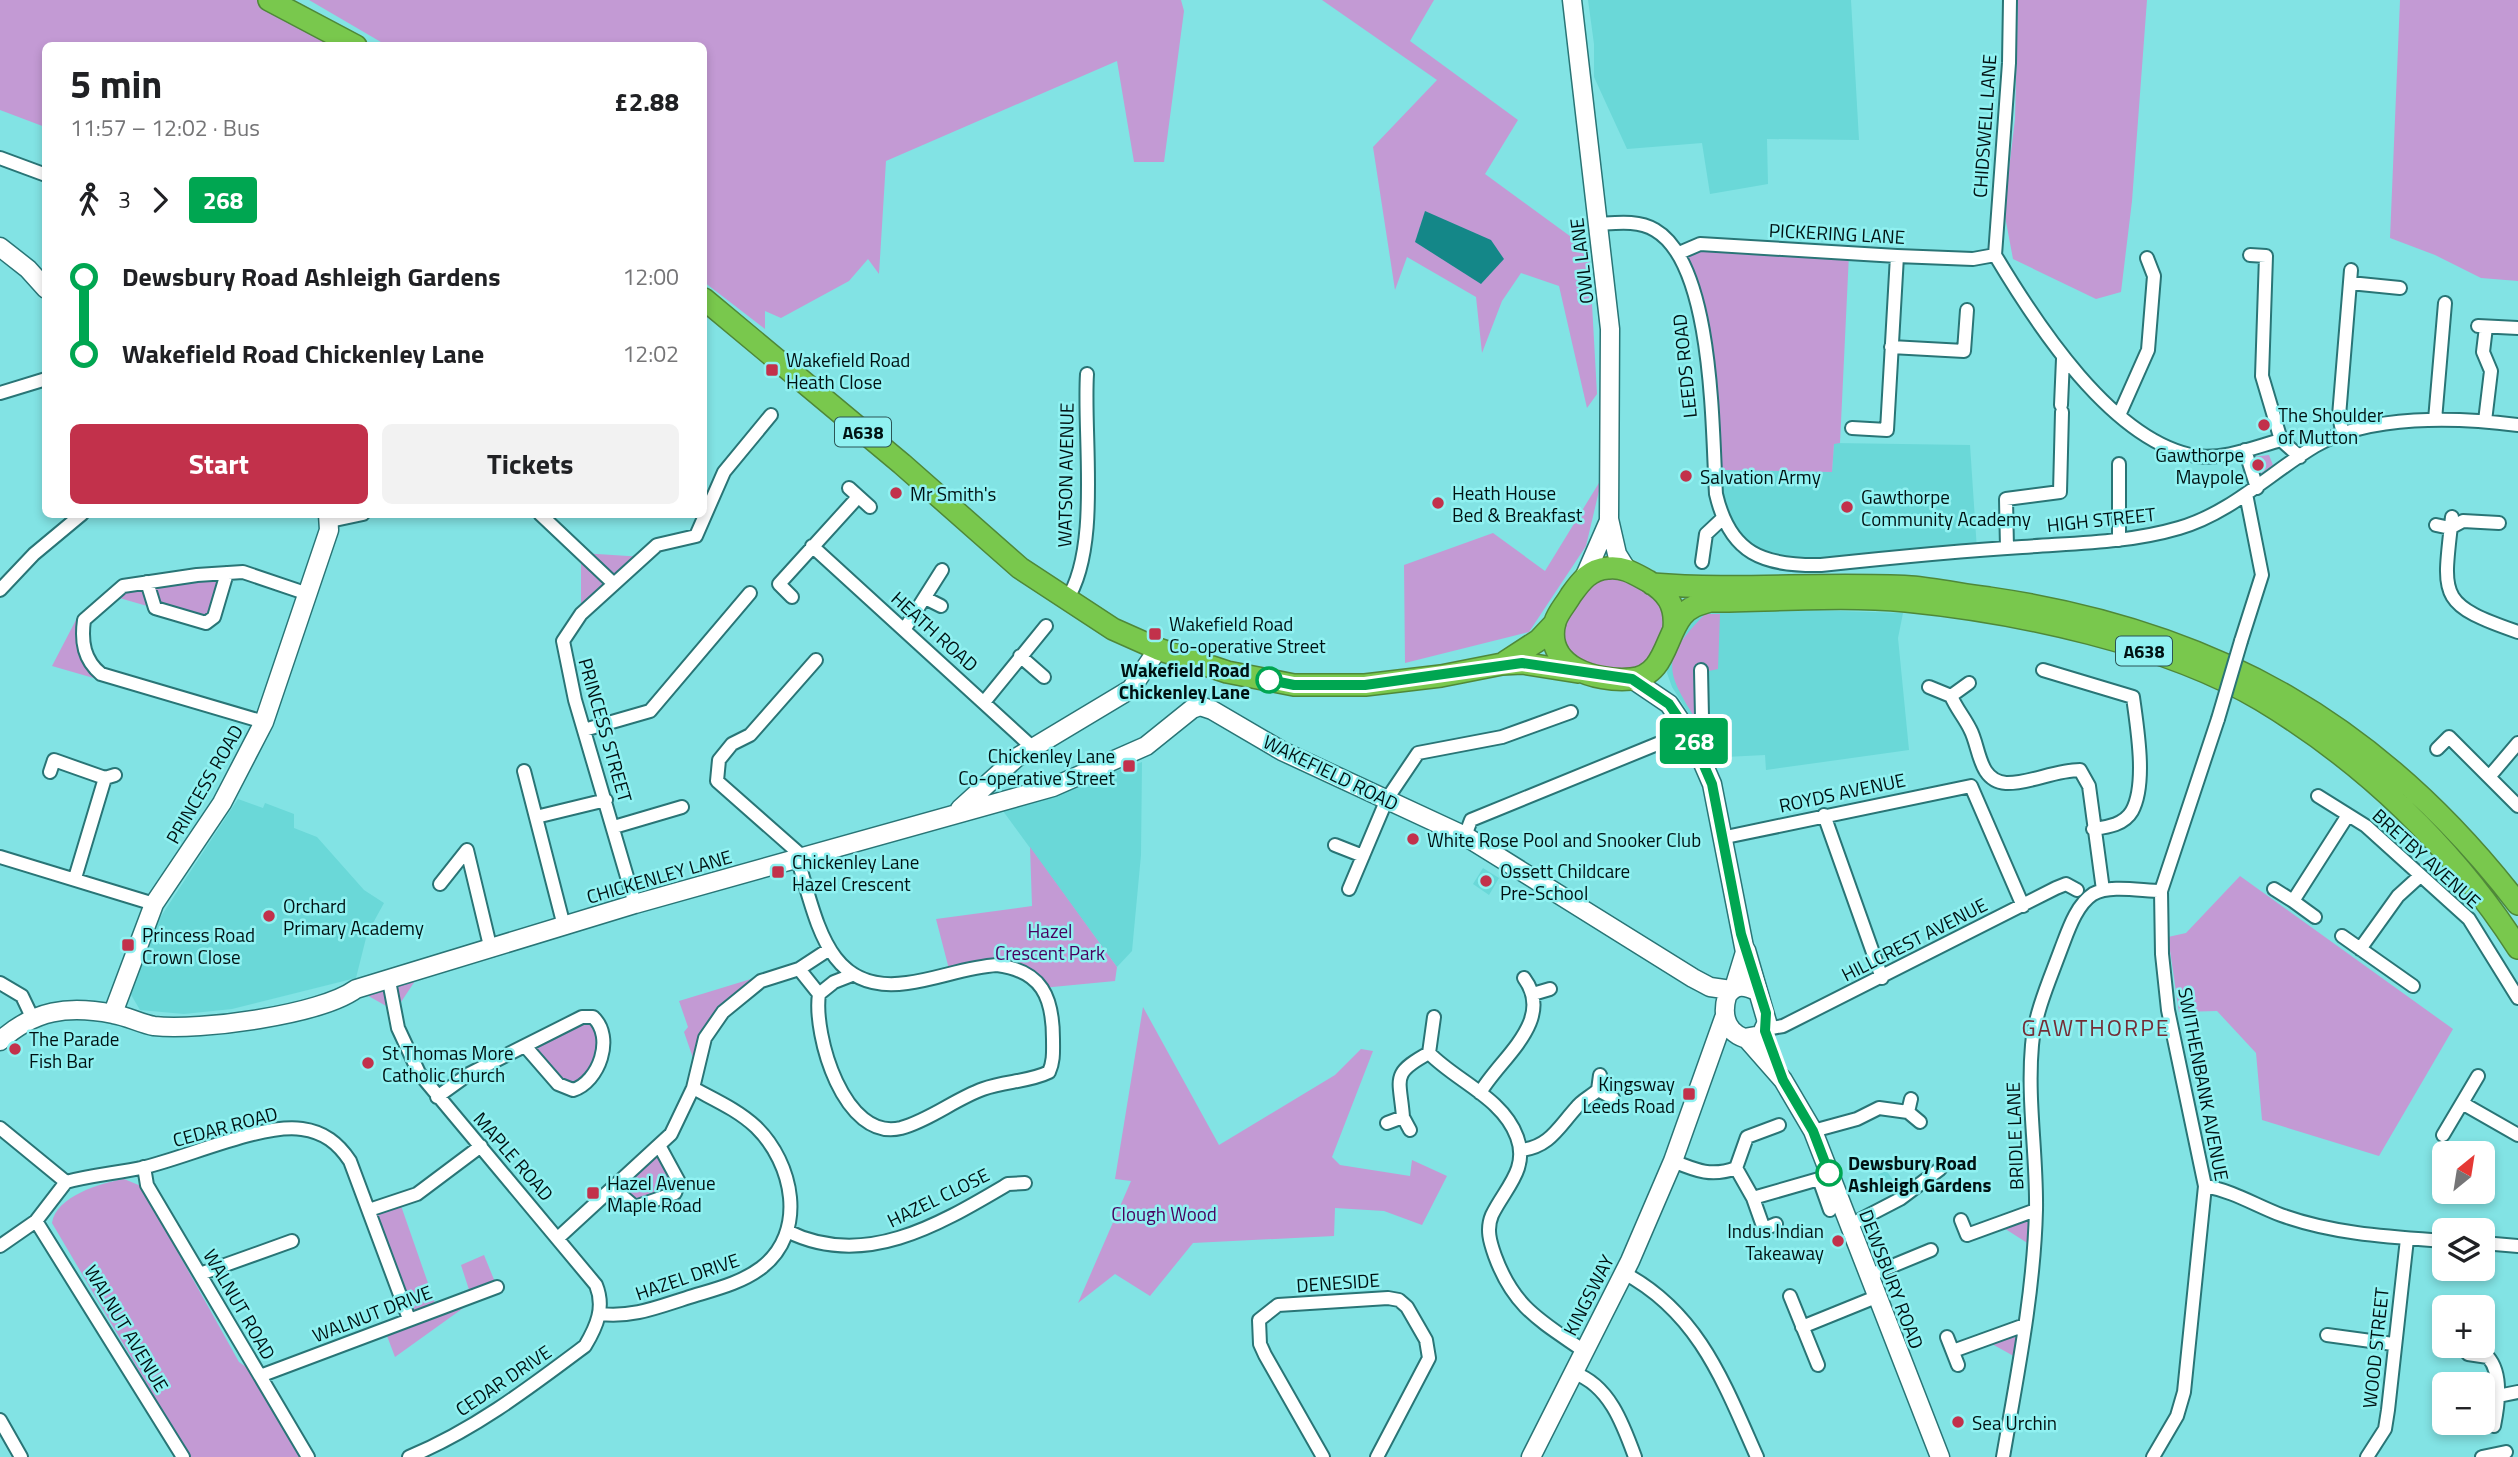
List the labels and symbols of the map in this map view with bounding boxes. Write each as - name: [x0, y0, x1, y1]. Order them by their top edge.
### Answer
- street label: CHIDSWELL LANE: [1965, 53, 2003, 199]
- street label: PICKERING LANE: [1768, 215, 1906, 251]
- street label: OWL LANE: [1561, 216, 1601, 306]
- street label: LEEDS ROAD: [1664, 313, 1704, 419]
- place label: Wakefield Road Heath Close: [786, 345, 910, 396]
- marker: Wakefield Road Heath Close: [764, 362, 780, 378]
- place label: The Shoulder of Mutton: [2278, 400, 2384, 451]
- street label: WATSON AVENUE: [1049, 402, 1081, 548]
- marker: The Shoulder of Mutton: [2256, 417, 2272, 433]
- road number: A638: [835, 418, 891, 446]
- place label: Gawthorpe Maypole: [2155, 440, 2244, 491]
- marker: Gawthorpe Maypole: [2250, 457, 2266, 473]
- place label: Salvation Army: [1700, 462, 1821, 491]
- marker: Salvation Army: [1678, 468, 1694, 484]
- place label: Heath House Bed & Breakfast: [1452, 478, 1583, 529]
- place label: Mr Smith's: [910, 479, 997, 508]
- place label: Gawthorpe Community Academy: [1861, 482, 2031, 533]
- marker: Mr Smith's: [888, 485, 904, 501]
- marker: Heath House Bed & Breakfast: [1430, 495, 1446, 511]
- marker: Gawthorpe Community Academy: [1839, 499, 1855, 515]
- street label: HIGH STREET: [2045, 499, 2157, 539]
- street label: HEATH ROAD: [885, 584, 985, 678]
- place label: Wakefield Road Co-operative Street: [1169, 609, 1326, 660]
- marker: Wakefield Road Co-operative Street: [1147, 626, 1163, 642]
- road number: A638: [2116, 636, 2172, 666]
- street label: PRINCESS STREET: [572, 654, 640, 806]
- place label: Wakefield Road Chickenley Lane: [1119, 655, 1250, 706]
- marker: Wakefield Road Chickenley Lane: [1256, 667, 1282, 693]
- line badge: 268: [1654, 718, 1734, 764]
- street label: PRINCESS ROAD: [158, 719, 250, 849]
- street label: WAKEFIELD ROAD: [1258, 727, 1404, 817]
- place label: Chickenley Lane Co-operative Street: [958, 741, 1115, 792]
- marker: Chickenley Lane Co-operative Street: [1121, 758, 1137, 774]
- street label: ROYDS AVENUE: [1776, 764, 1908, 820]
- street label: BRETBY AVENUE: [2366, 801, 2488, 915]
- place label: White Rose Pool and Snooker Club: [1427, 825, 1701, 854]
- marker: White Rose Pool and Snooker Club: [1405, 831, 1421, 847]
- street label: CHICKENLEY LANE: [583, 841, 735, 911]
- place label: Chickenley Lane Hazel Crescent: [792, 847, 919, 898]
- place label: Ossett Childcare Pre-School: [1500, 856, 1630, 907]
- marker: Chickenley Lane Hazel Crescent: [770, 864, 786, 880]
- marker: Ossett Childcare Pre-School: [1478, 873, 1494, 889]
- street label: HILLCREST AVENUE: [1836, 890, 1992, 988]
- place label: Orchard Primary Academy: [283, 891, 424, 942]
- marker: Orchard Primary Academy: [261, 908, 277, 924]
- park label: Hazel Crescent Park: [995, 916, 1105, 967]
- place label: Princess Road Crown Close: [142, 920, 255, 971]
- marker: Princess Road Crown Close: [120, 937, 136, 953]
- street label: SWITHENBANK AVENUE: [2171, 985, 2237, 1183]
- district label: GAWTHORPE: [2021, 1010, 2171, 1045]
- place label: The Parade Fish Bar: [29, 1024, 119, 1075]
- place label: St Thomas More Catholic Church: [382, 1038, 514, 1089]
- marker: The Parade Fish Bar: [7, 1041, 23, 1057]
- marker: St Thomas More Catholic Church: [360, 1055, 376, 1071]
- place label: Kingsway Leeds Road: [1583, 1069, 1675, 1120]
- street label: BRIDLE LANE: [1998, 1082, 2030, 1190]
- marker: Kingsway Leeds Road: [1681, 1086, 1697, 1102]
- street label: CEDAR ROAD: [169, 1098, 281, 1154]
- street label: MAPLE ROAD: [467, 1105, 561, 1207]
- north arrow: [2432, 1141, 2496, 1204]
- place label: Dewsbury Road Ashleigh Gardens: [1848, 1148, 1991, 1199]
- street label: HAZEL CLOSE: [882, 1160, 994, 1234]
- marker: Dewsbury Road Ashleigh Gardens: [1816, 1160, 1842, 1186]
- place label: Hazel Avenue Maple Road: [607, 1168, 716, 1219]
- marker: Hazel Avenue Maple Road: [585, 1185, 601, 1201]
- park label: Clough Wood: [1111, 1199, 1217, 1228]
- street label: DEWSBURY ROAD: [1852, 1205, 1932, 1353]
- place label: Indus Indian Takeaway: [1727, 1216, 1824, 1267]
- marker: Indus Indian Takeaway: [1830, 1233, 1846, 1249]
- street label: WALNUT ROAD: [197, 1243, 283, 1365]
- street label: HAZEL DRIVE: [631, 1245, 743, 1307]
- street label: KINGSWAY: [1555, 1249, 1621, 1341]
- street label: WALNUT AVENUE: [77, 1259, 177, 1397]
- street label: DENESIDE: [1295, 1265, 1381, 1299]
- street label: WALNUT DRIVE: [308, 1277, 436, 1349]
- street label: WOOD STREET: [2354, 1286, 2396, 1410]
- street label: CEDAR DRIVE: [449, 1337, 557, 1423]
- place label: Sea Urchin: [1972, 1408, 2057, 1437]
- marker: Sea Urchin: [1950, 1414, 1966, 1430]

